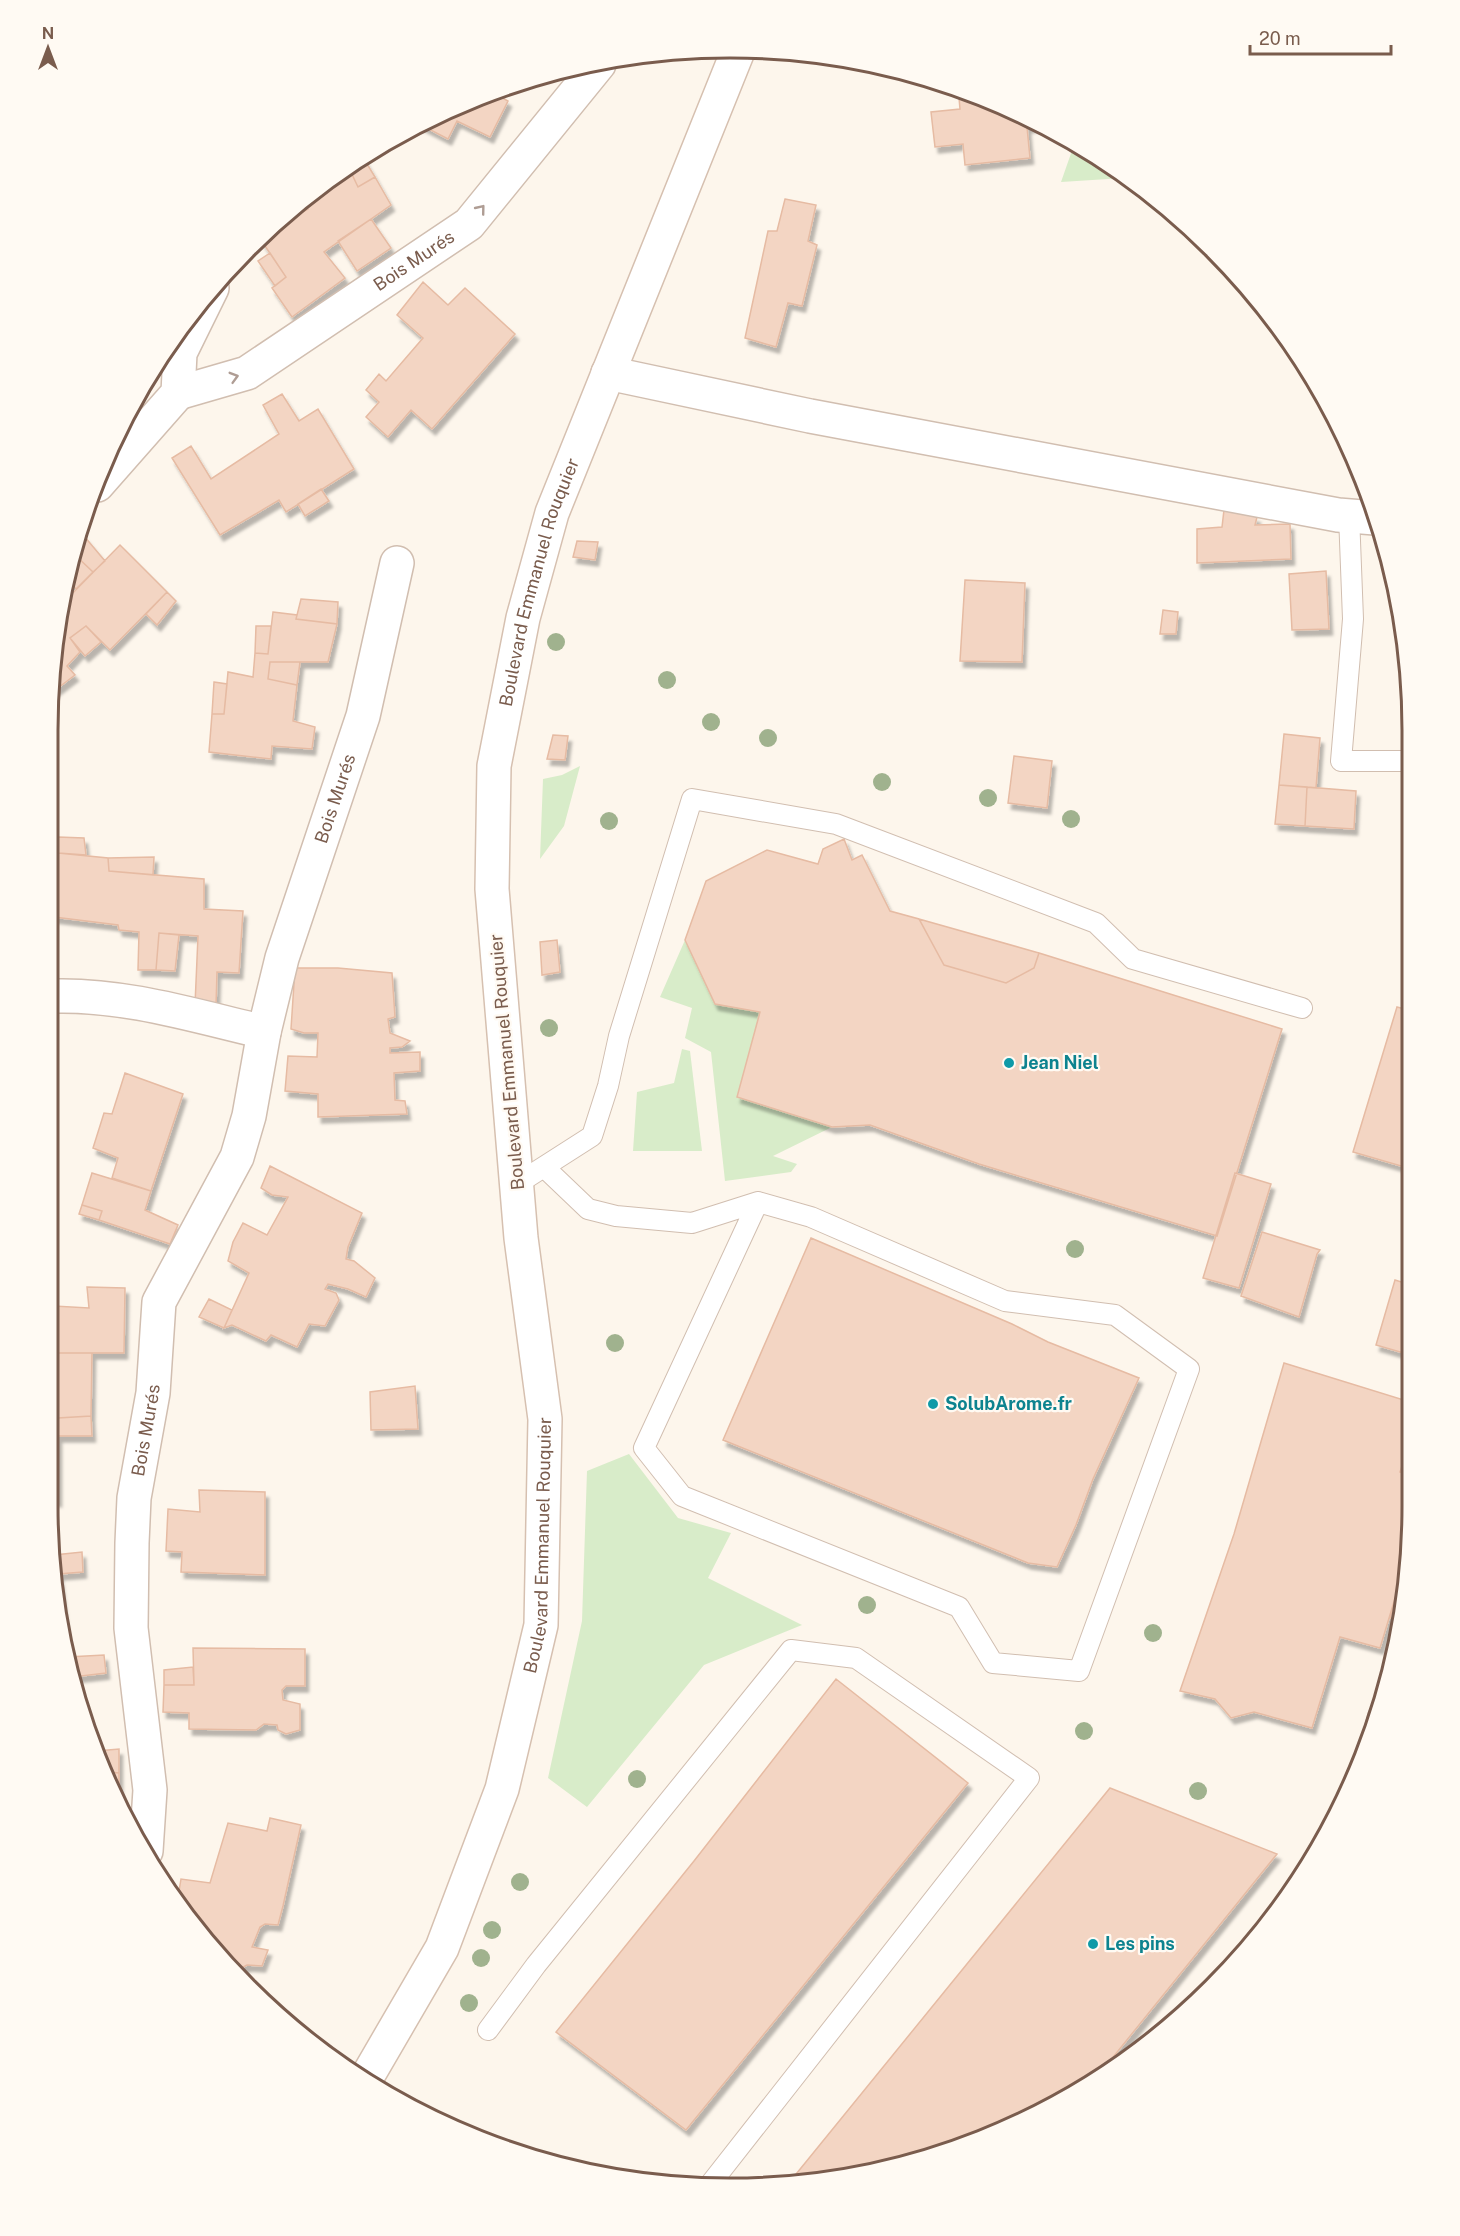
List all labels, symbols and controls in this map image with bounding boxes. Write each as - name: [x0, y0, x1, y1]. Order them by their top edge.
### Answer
- north arrow: [18, 18, 78, 78]
- scale bar: [1250, 18, 1391, 56]
- text: N: [42, 24, 54, 43]
- text: 20 m: [1259, 28, 1301, 49]
- one-way arrow: [474, 205, 485, 216]
- street label: Bois Murés: [369, 226, 458, 295]
- one-way arrow: [228, 372, 239, 384]
- street label: Boulevard Emmanuel Rouquier: [495, 455, 583, 708]
- street label: Bois Murés: [310, 751, 360, 846]
- street label: Boulevard Emmanuel Rouquier: [485, 933, 528, 1191]
- place label: Jean Niel: [1021, 1052, 1099, 1073]
- marker: Jean Niel: [1002, 1056, 1016, 1070]
- street label: Bois Murés: [127, 1384, 164, 1478]
- place label: SolubArome.fr: [945, 1393, 1073, 1414]
- marker: SolubArome.fr: [926, 1397, 940, 1411]
- street label: Boulevard Emmanuel Rouquier: [519, 1417, 555, 1675]
- place label: Les pins: [1105, 1933, 1175, 1954]
- marker: Les pins: [1086, 1937, 1100, 1951]

